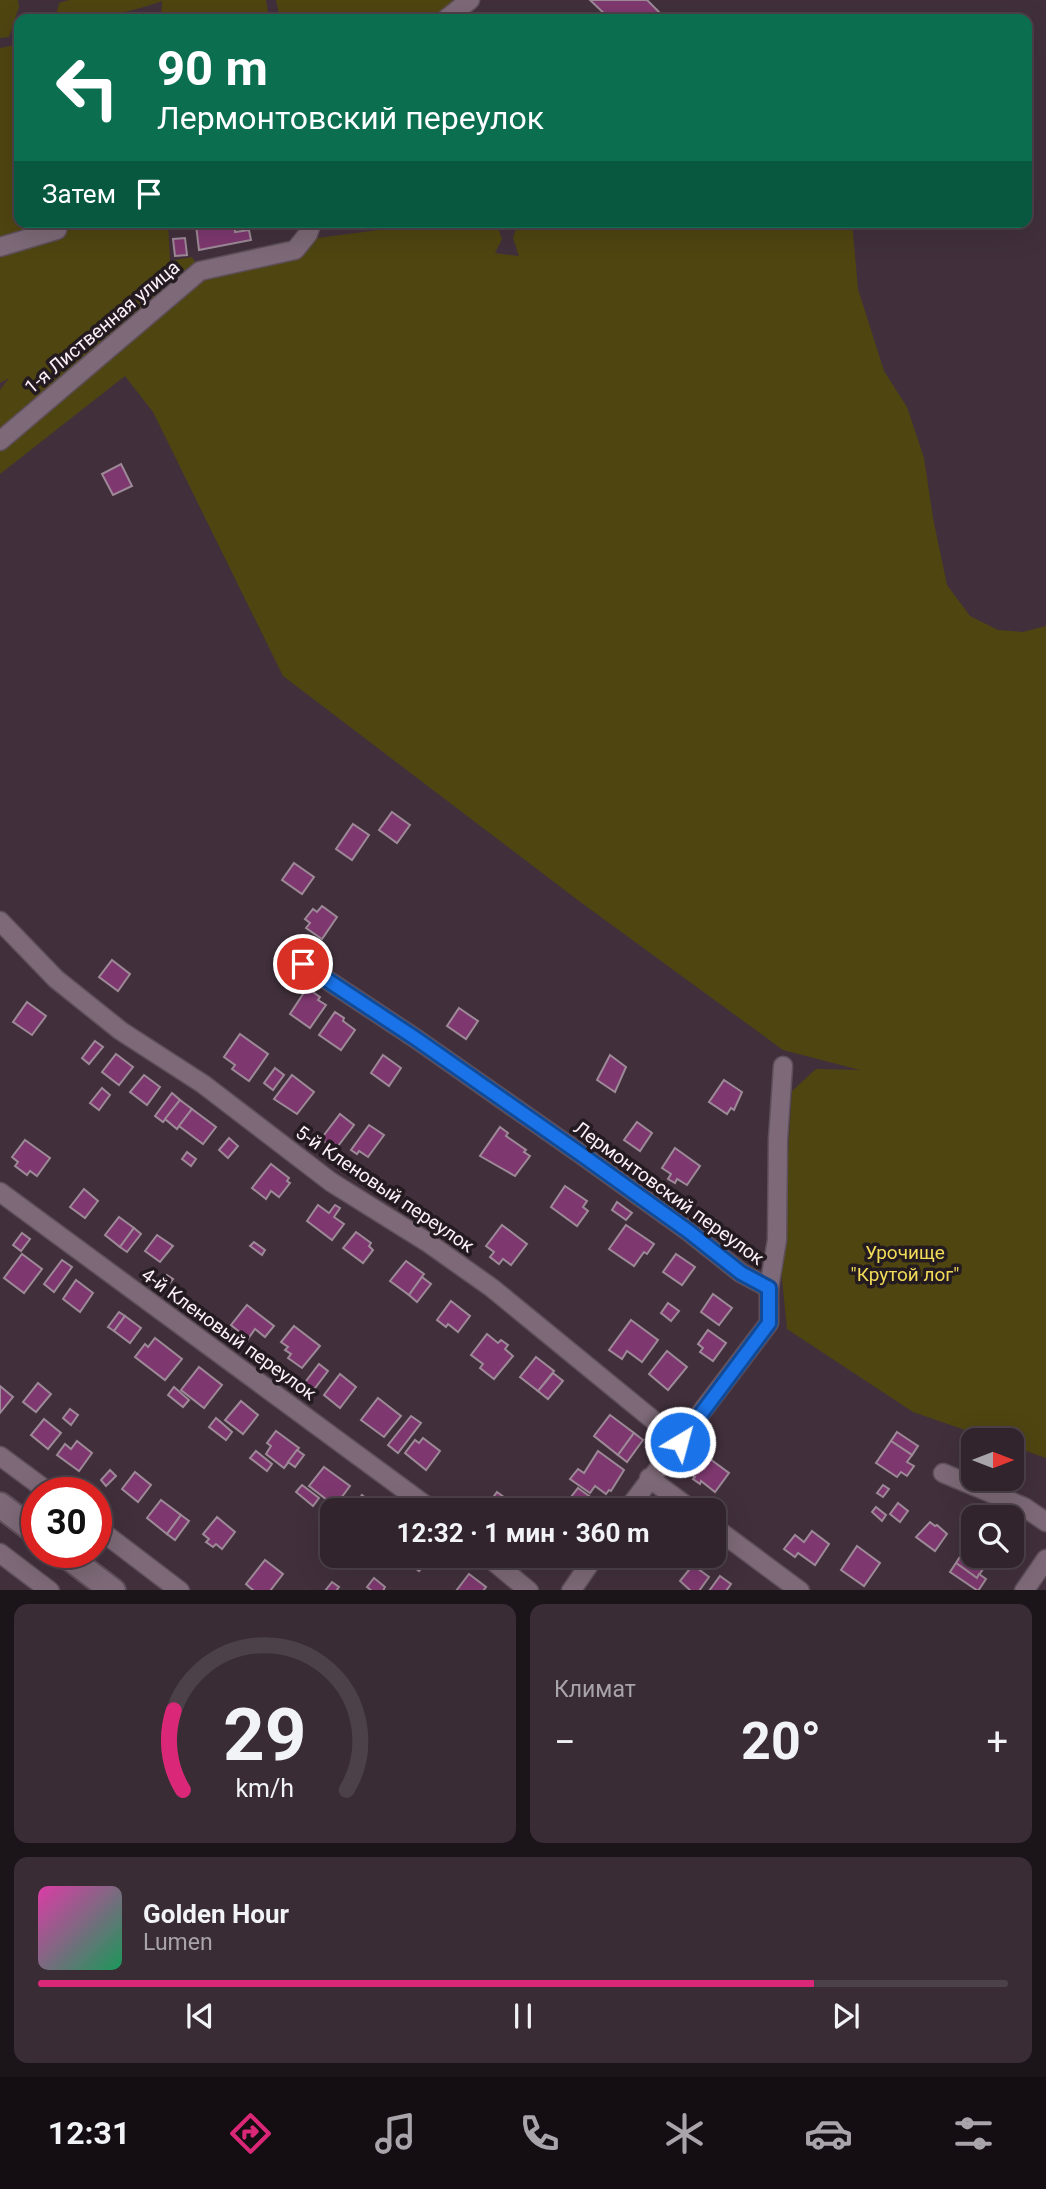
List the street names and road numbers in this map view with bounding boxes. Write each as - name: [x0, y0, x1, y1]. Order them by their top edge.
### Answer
- street label: 1-я Лиственная улица: [20, 255, 184, 399]
- street label: Лермонтовский переулок: [569, 1116, 769, 1270]
- street label: 5-й Кленовый переулок: [291, 1121, 479, 1258]
- street label: 4-й Кленовый переулок: [137, 1263, 321, 1406]

